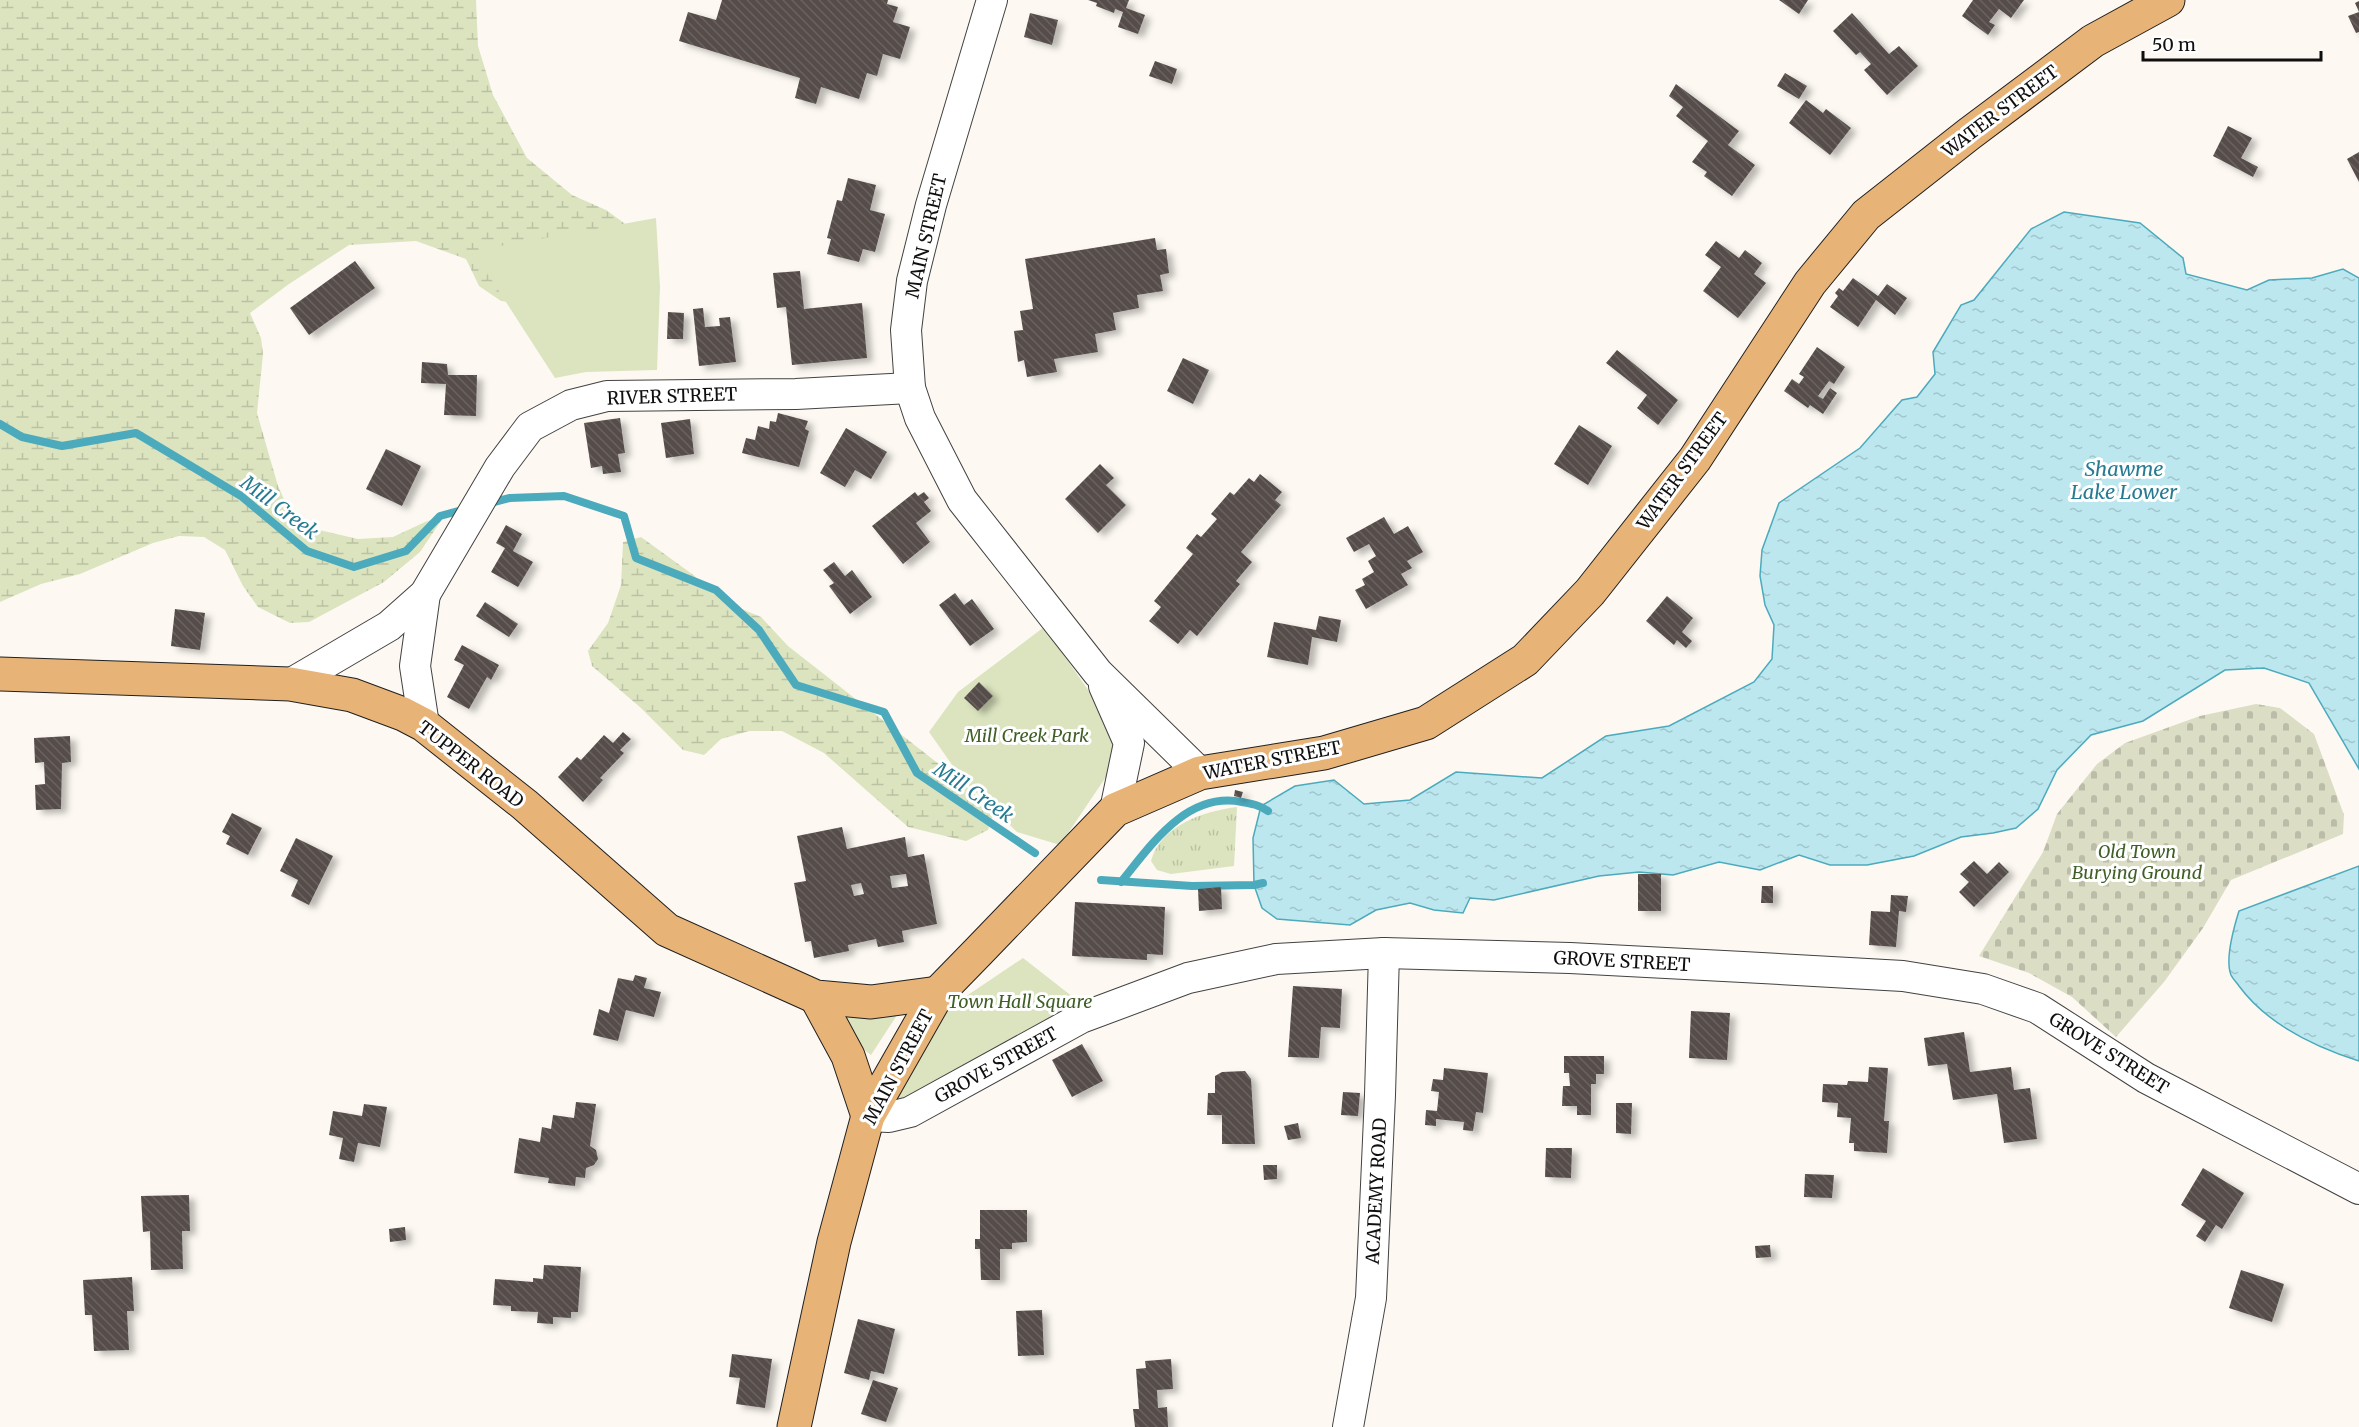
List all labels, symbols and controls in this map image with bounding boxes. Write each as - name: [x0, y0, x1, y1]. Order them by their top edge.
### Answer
- scale bar: [2143, 24, 2322, 62]
- text: 50 m: [2152, 33, 2196, 56]
- street label: WATER STREET: [1937, 60, 2063, 163]
- street label: MAIN STREET: [901, 171, 952, 300]
- street label: RIVER STREET: [606, 382, 738, 410]
- street label: WATER STREET: [1631, 407, 1733, 535]
- water label: Shawme Lake Lower: [2071, 456, 2178, 504]
- water label: Mill Creek: [235, 469, 324, 544]
- street label: TUPPER ROAD: [413, 716, 529, 812]
- park label: Mill Creek Park: [964, 724, 1089, 747]
- street label: WATER STREET: [1200, 735, 1343, 785]
- water label: Mill Creek: [928, 756, 1019, 828]
- park label: Old Town Burying Ground: [2072, 840, 2203, 884]
- street label: GROVE STREET: [1553, 946, 1691, 976]
- park label: Town Hall Square: [948, 990, 1092, 1013]
- street label: MAIN STREET: [858, 1005, 938, 1128]
- street label: GROVE STREET: [2045, 1007, 2174, 1099]
- street label: GROVE STREET: [931, 1022, 1062, 1108]
- street label: ACADEMY ROAD: [1361, 1117, 1391, 1266]

